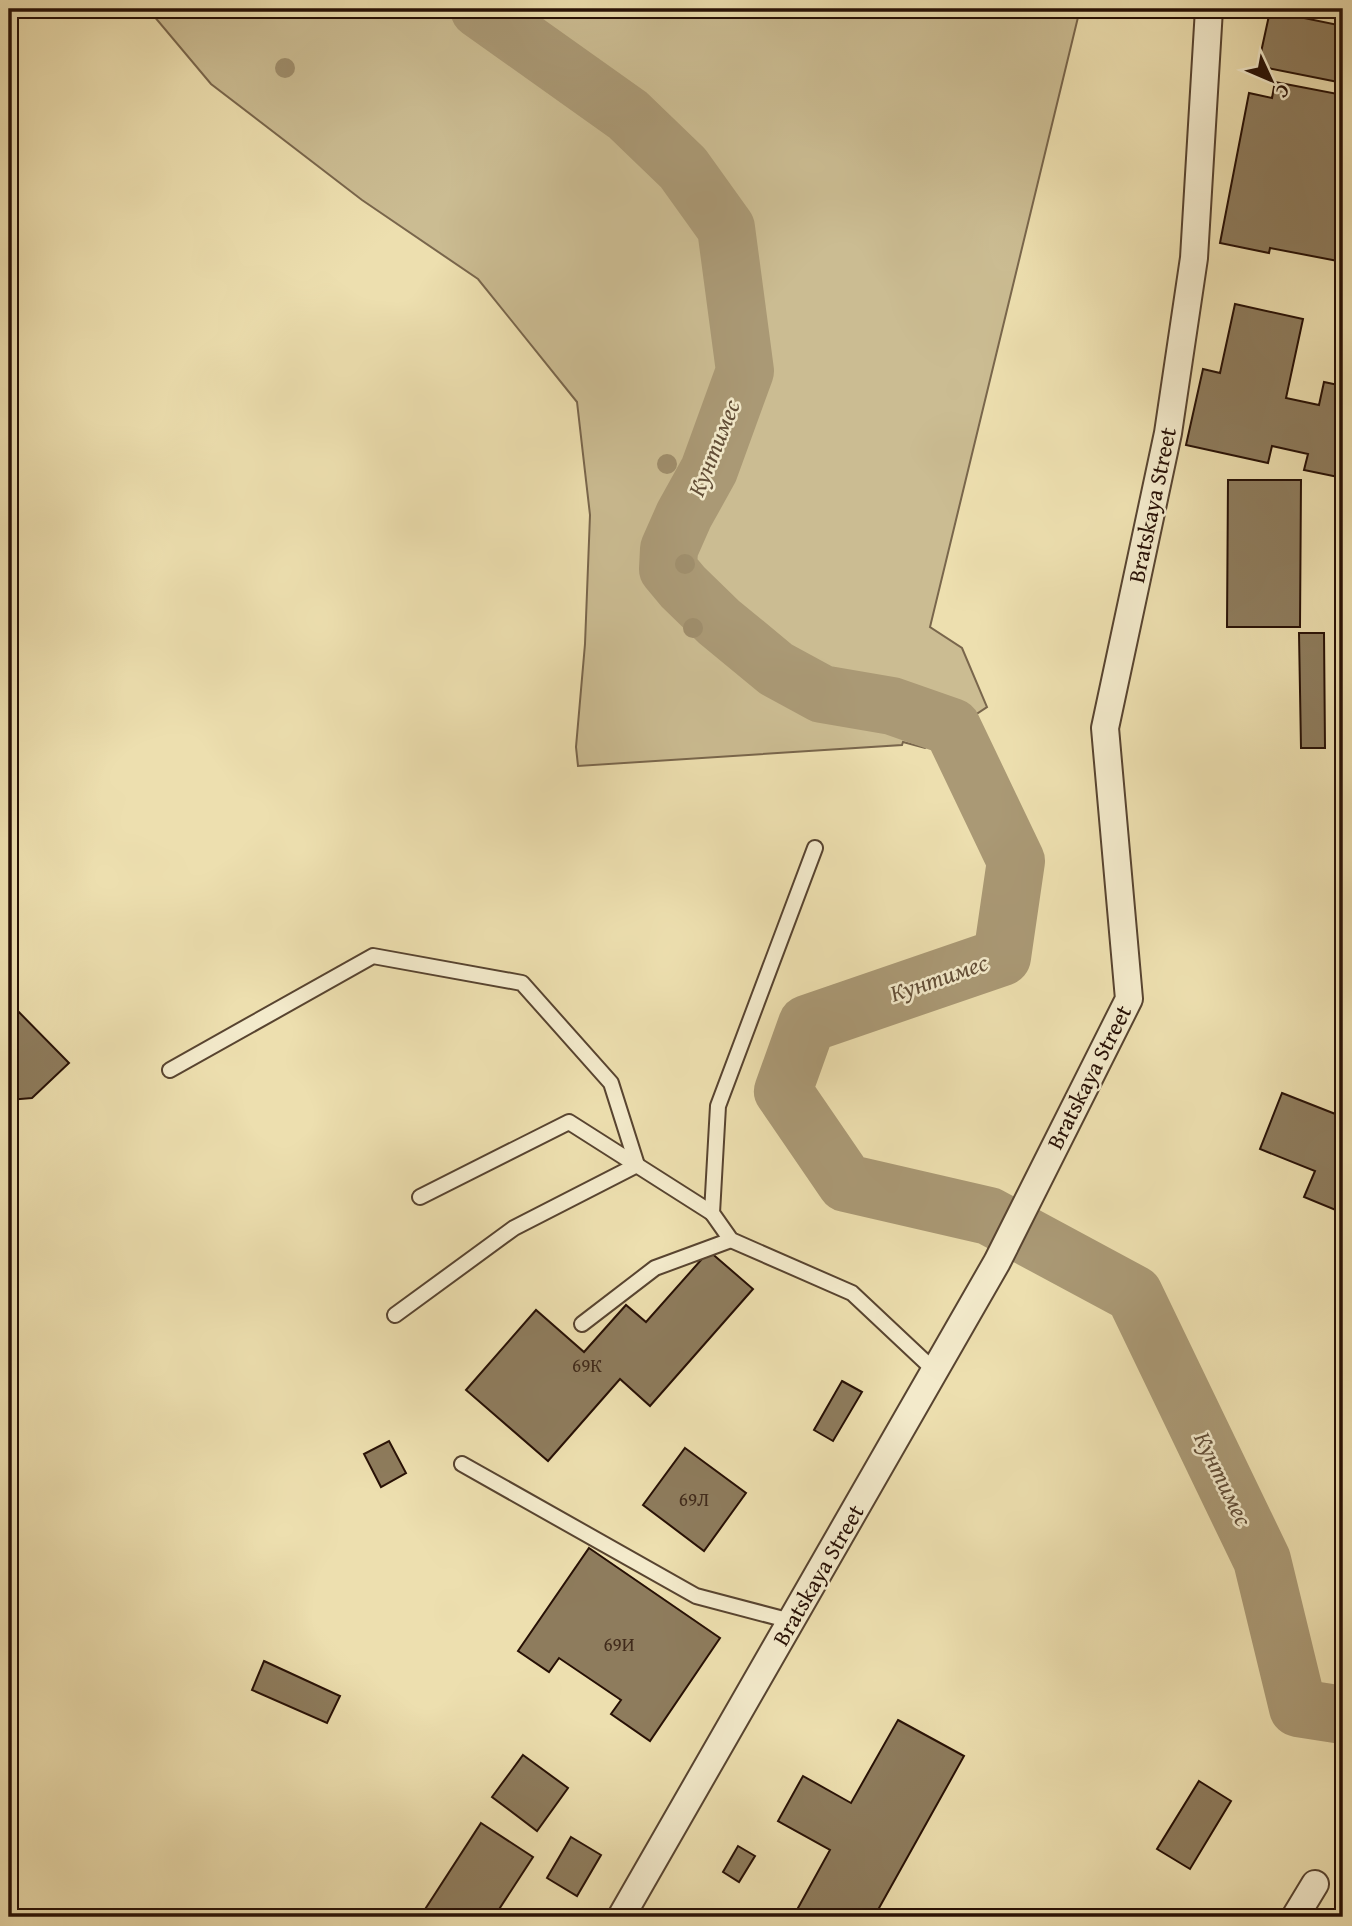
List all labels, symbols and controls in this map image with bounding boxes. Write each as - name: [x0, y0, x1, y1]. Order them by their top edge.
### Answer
- north arrow: [1236, 46, 1306, 116]
- text: С: [1269, 78, 1297, 106]
- water label: Кунтимес: [678, 394, 749, 501]
- street label: Bratskaya Street: [1119, 424, 1184, 586]
- water label: Кунтимес: [885, 944, 993, 1011]
- street label: Bratskaya Street: [1038, 999, 1139, 1155]
- house number: 69К: [572, 1351, 602, 1379]
- water label: Кунтимес: [1185, 1425, 1262, 1532]
- house number: 69Л: [679, 1485, 709, 1513]
- street label: Bratskaya Street: [764, 1498, 871, 1652]
- house number: 69И: [603, 1630, 635, 1658]

